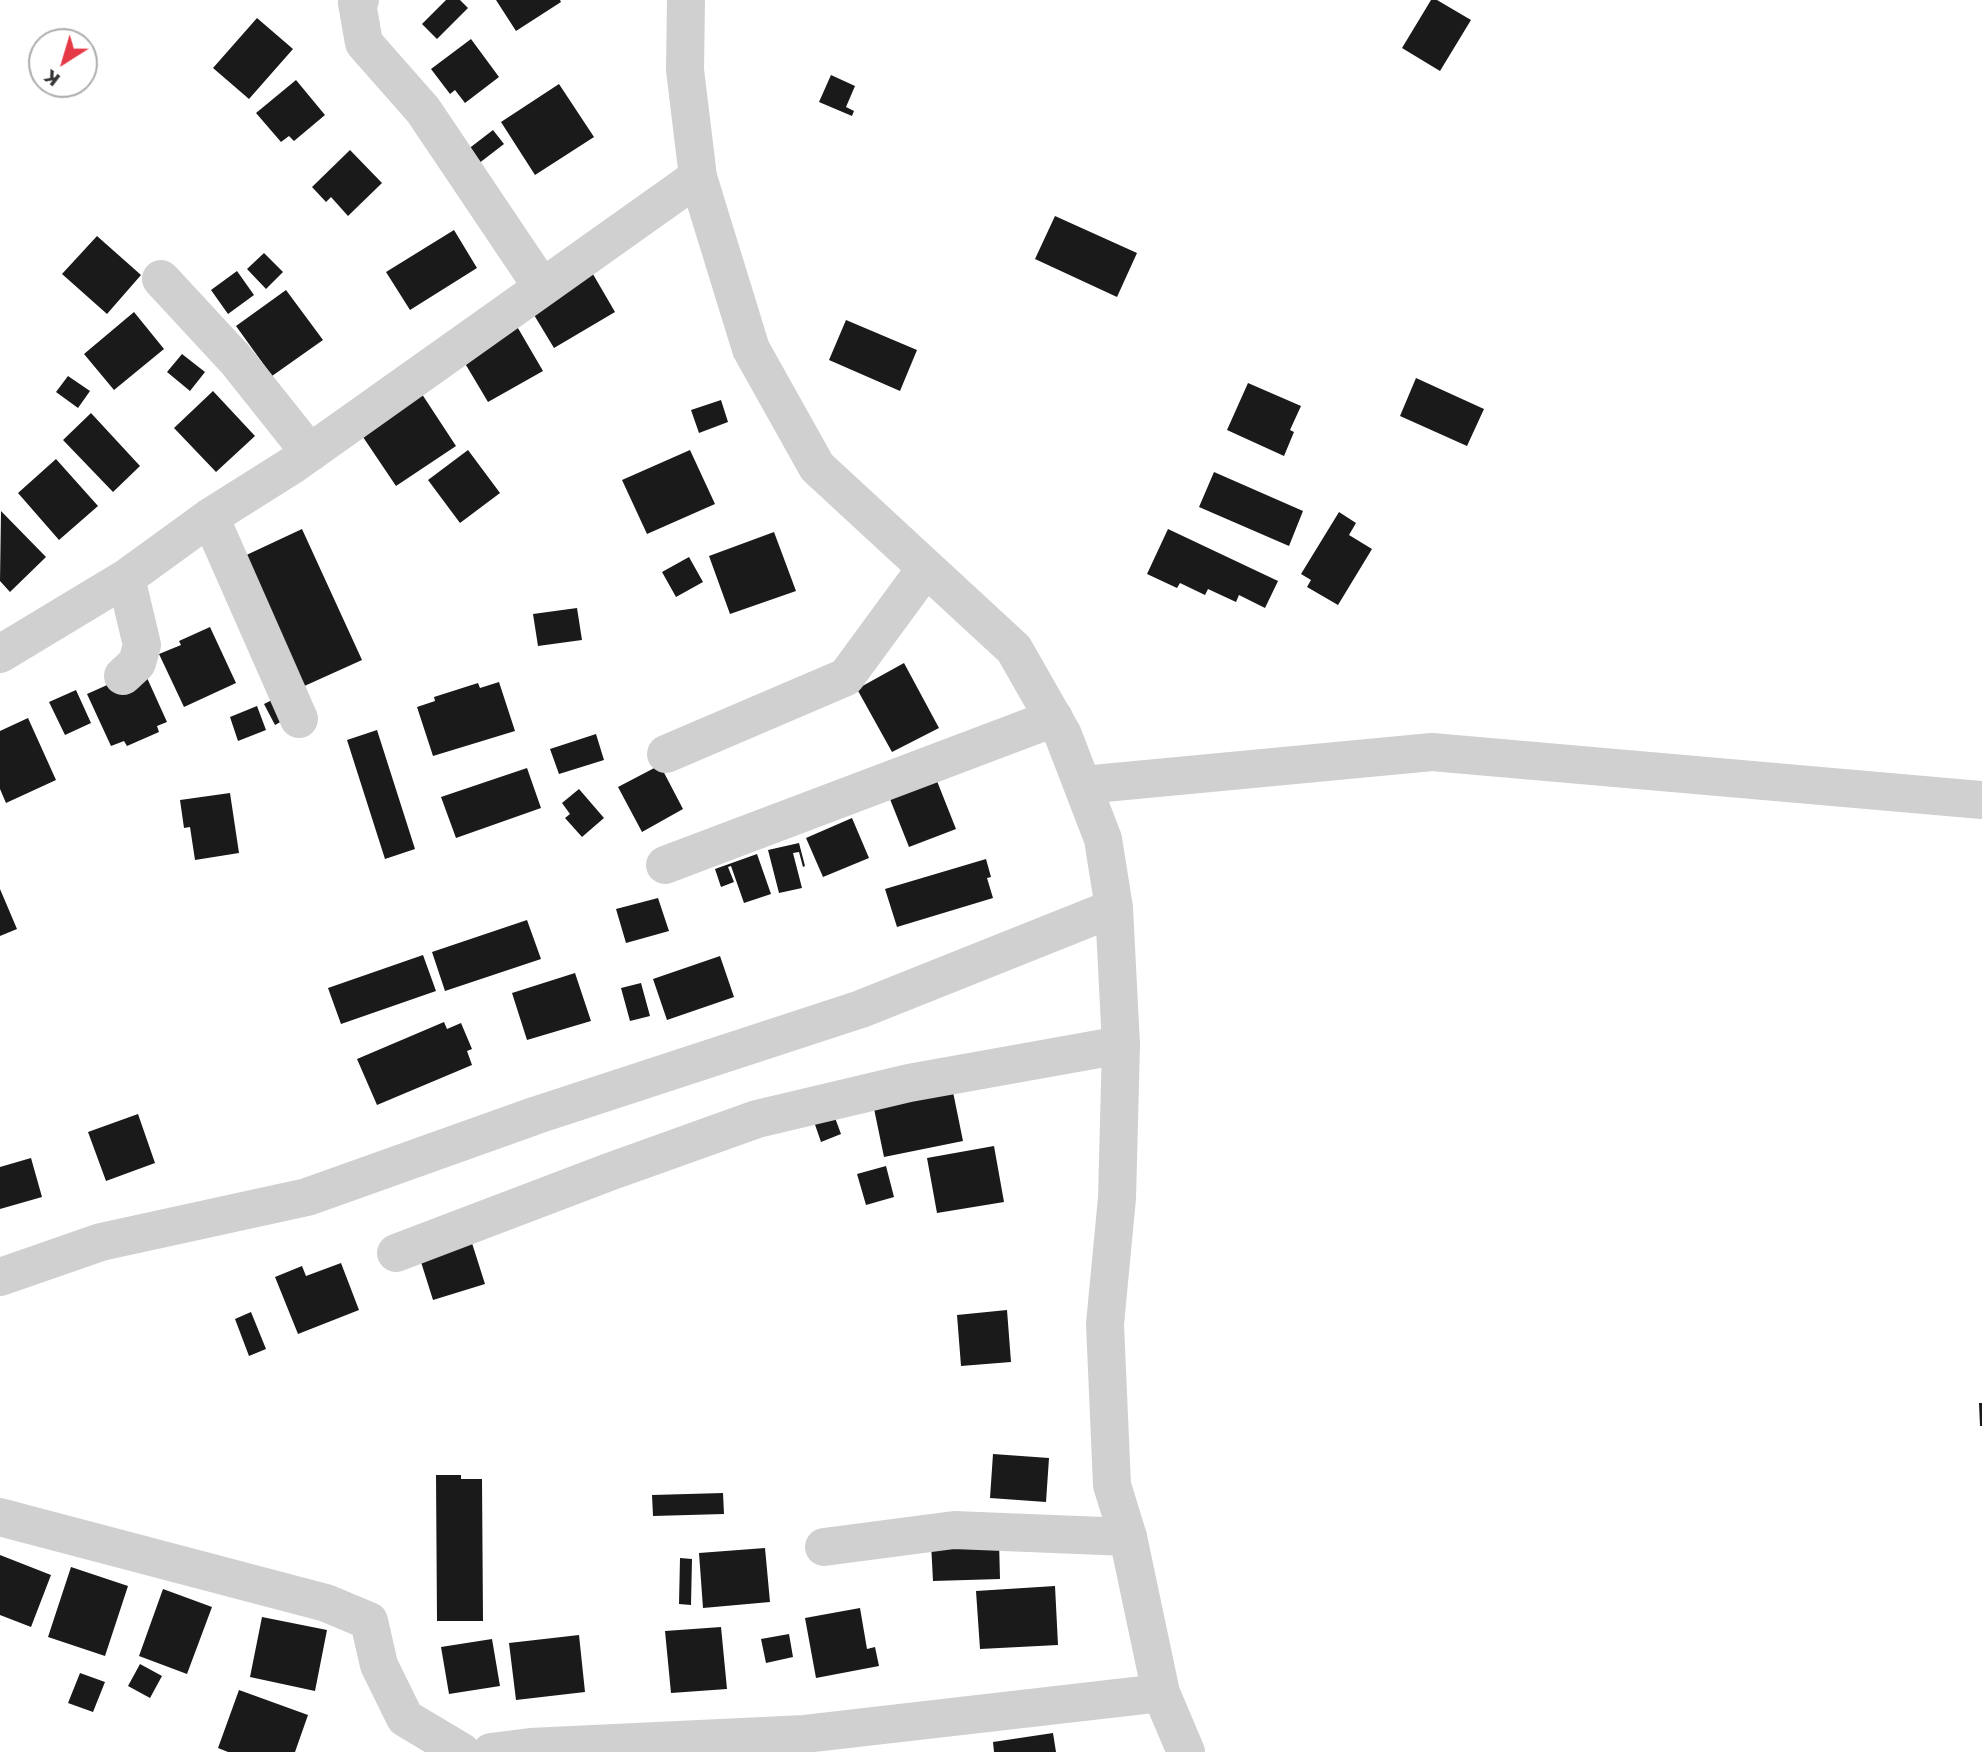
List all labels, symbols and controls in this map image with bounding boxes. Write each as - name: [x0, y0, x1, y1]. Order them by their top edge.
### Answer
- north arrow: [28, 28, 98, 98]
- text: K: [39, 65, 64, 92]

